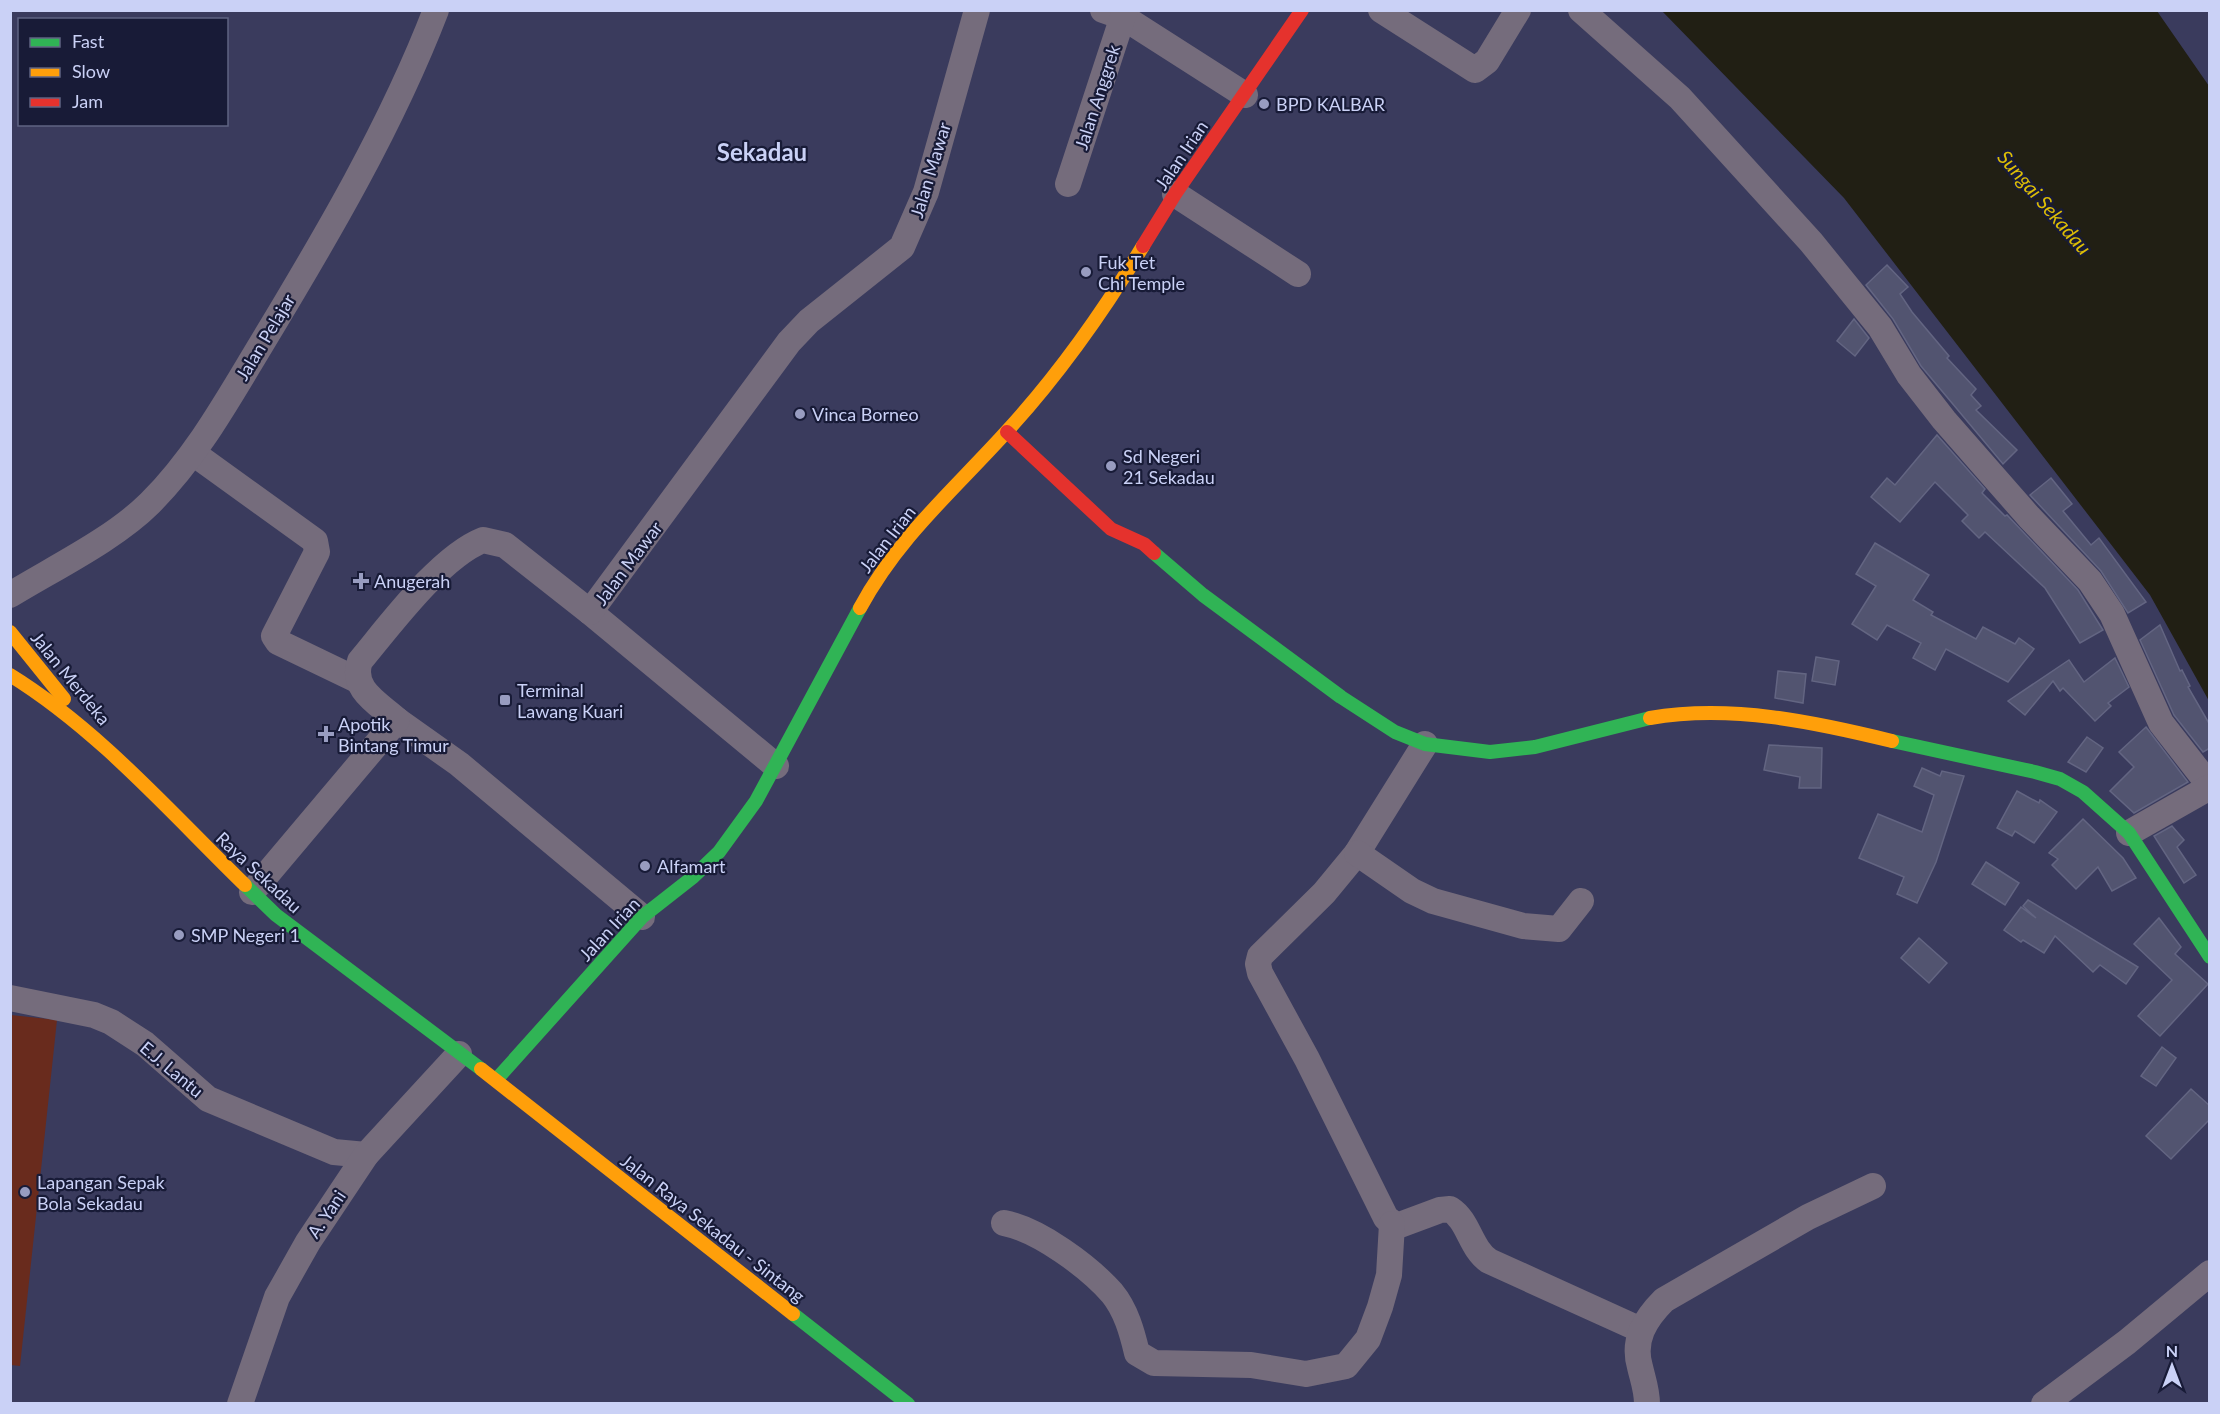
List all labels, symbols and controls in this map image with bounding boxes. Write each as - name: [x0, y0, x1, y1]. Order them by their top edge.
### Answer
- legend: [18, 18, 228, 126]
- text: Fast: [72, 30, 105, 52]
- street label: Jalan Anggrek: [1070, 41, 1125, 152]
- text: Slow: [72, 60, 110, 82]
- text: Jam: [72, 90, 103, 112]
- place label: BPD KALBAR: [1276, 93, 1386, 115]
- marker: BPD KALBAR: [1257, 97, 1271, 111]
- street label: Jalan Irian: [1150, 116, 1212, 194]
- street label: Jalan Mawar: [905, 119, 955, 221]
- district label: Sekadau: [717, 137, 807, 166]
- water label: Sungai Sekadau: [1993, 145, 2097, 259]
- place label: Fuk Tet Chi Temple: [1098, 251, 1185, 294]
- marker: Fuk Tet Chi Temple: [1079, 265, 1093, 279]
- street label: Jalan Pelajar: [231, 289, 300, 384]
- place label: Vinca Borneo: [812, 403, 919, 425]
- marker: Vinca Borneo: [793, 407, 807, 421]
- place label: Sd Negeri 21 Sekadau: [1123, 445, 1215, 488]
- marker: Sd Negeri 21 Sekadau: [1104, 459, 1118, 473]
- street label: Jalan Irian: [854, 501, 920, 577]
- street label: Jalan Mawar: [589, 517, 667, 609]
- place label: Anugerah: [374, 570, 450, 592]
- marker: Anugerah: [352, 572, 370, 590]
- street label: Jalan Merdeka: [27, 627, 115, 729]
- place label: Terminal Lawang Kuari: [517, 679, 623, 722]
- marker: Terminal Lawang Kuari: [498, 693, 512, 707]
- place label: Apotik Bintang Timur: [338, 713, 449, 756]
- marker: Apotik Bintang Timur: [319, 727, 333, 741]
- street label: Raya Sekadau: [212, 827, 306, 917]
- place label: Alfamart: [657, 855, 726, 877]
- marker: Alfamart: [638, 859, 652, 873]
- street label: Jalan Irian: [574, 893, 644, 965]
- place label: SMP Negeri 1: [191, 924, 300, 946]
- marker: SMP Negeri 1: [172, 928, 186, 942]
- street label: E.J. Lantu: [136, 1036, 208, 1102]
- street label: Jalan Raya Sekadau - Sintang: [617, 1149, 809, 1307]
- place label: Lapangan Sepak Bola Sekadau: [37, 1171, 165, 1214]
- marker: Lapangan Sepak Bola Sekadau: [18, 1185, 32, 1199]
- street label: A. Yani: [302, 1186, 350, 1242]
- north arrow: [2142, 1336, 2202, 1396]
- text: N: [2166, 1341, 2178, 1360]

